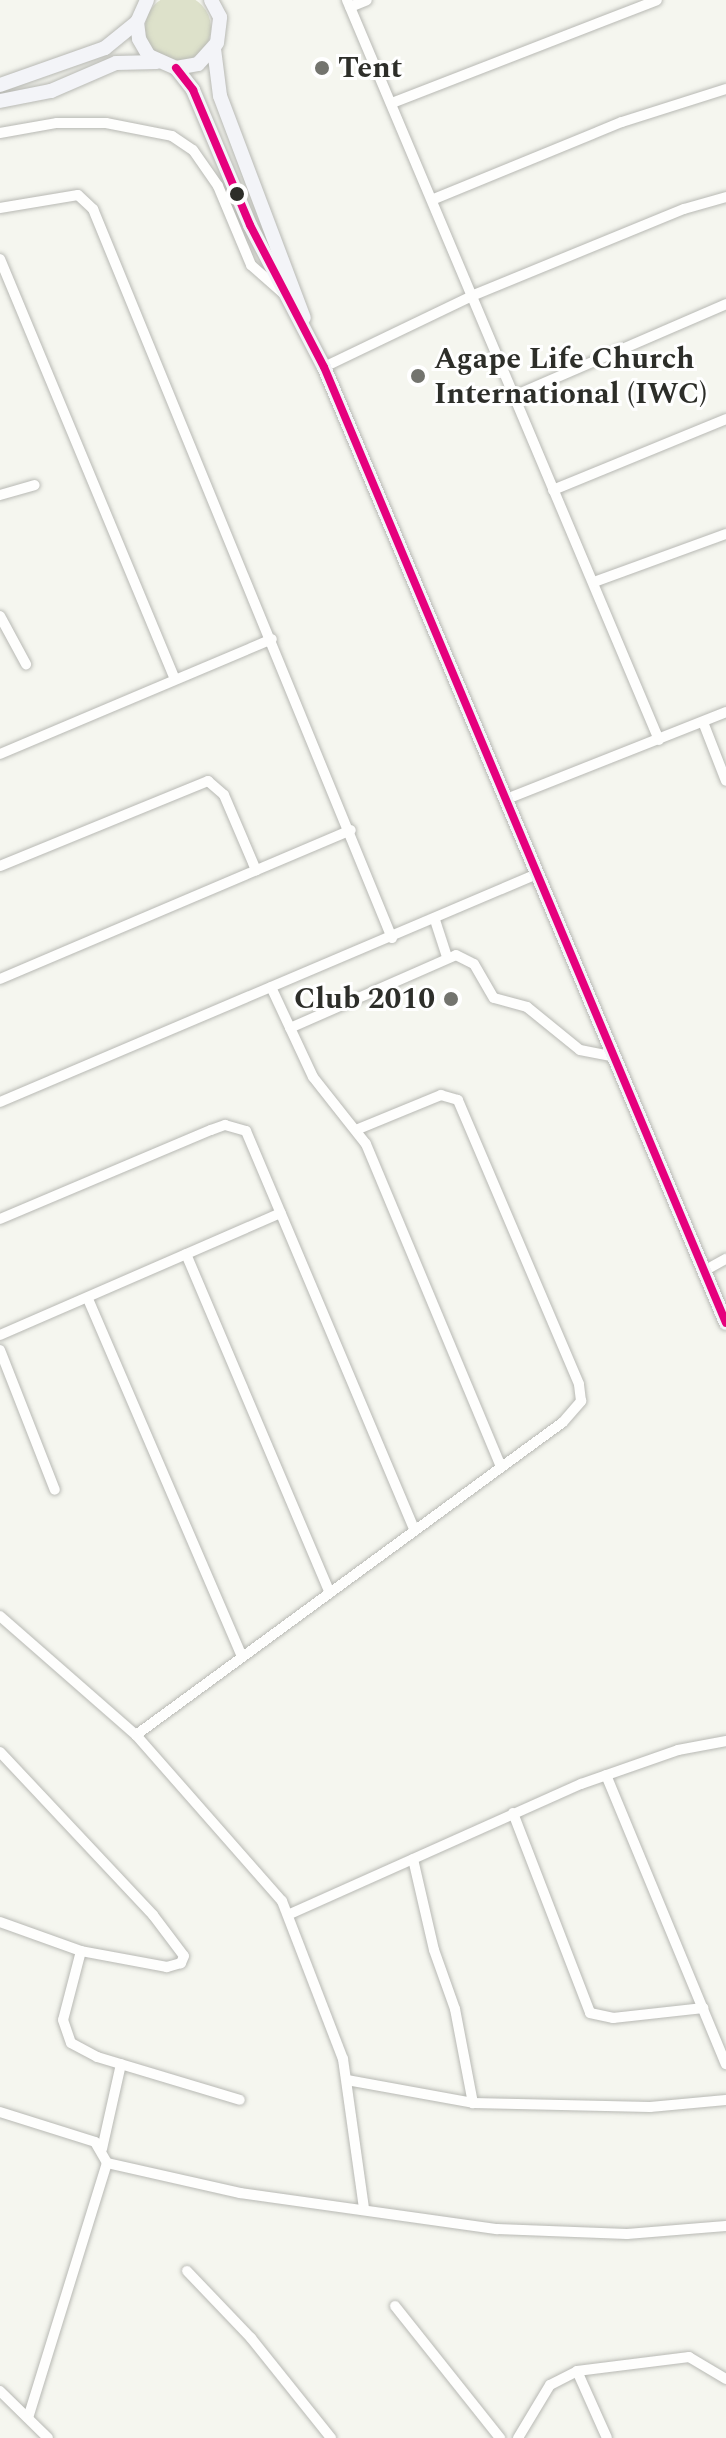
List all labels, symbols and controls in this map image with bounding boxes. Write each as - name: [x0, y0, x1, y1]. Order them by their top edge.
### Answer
- place label: Tent: [338, 50, 402, 86]
- marker: Tent: [313, 59, 331, 77]
- unlabelled marker: [229, 186, 245, 202]
- place label: Agape Life Church International (IWC): [434, 341, 707, 412]
- marker: Agape Life Church International (IWC): [409, 367, 427, 385]
- place label: Club 2010: [294, 981, 435, 1017]
- marker: Club 2010: [442, 990, 460, 1008]

